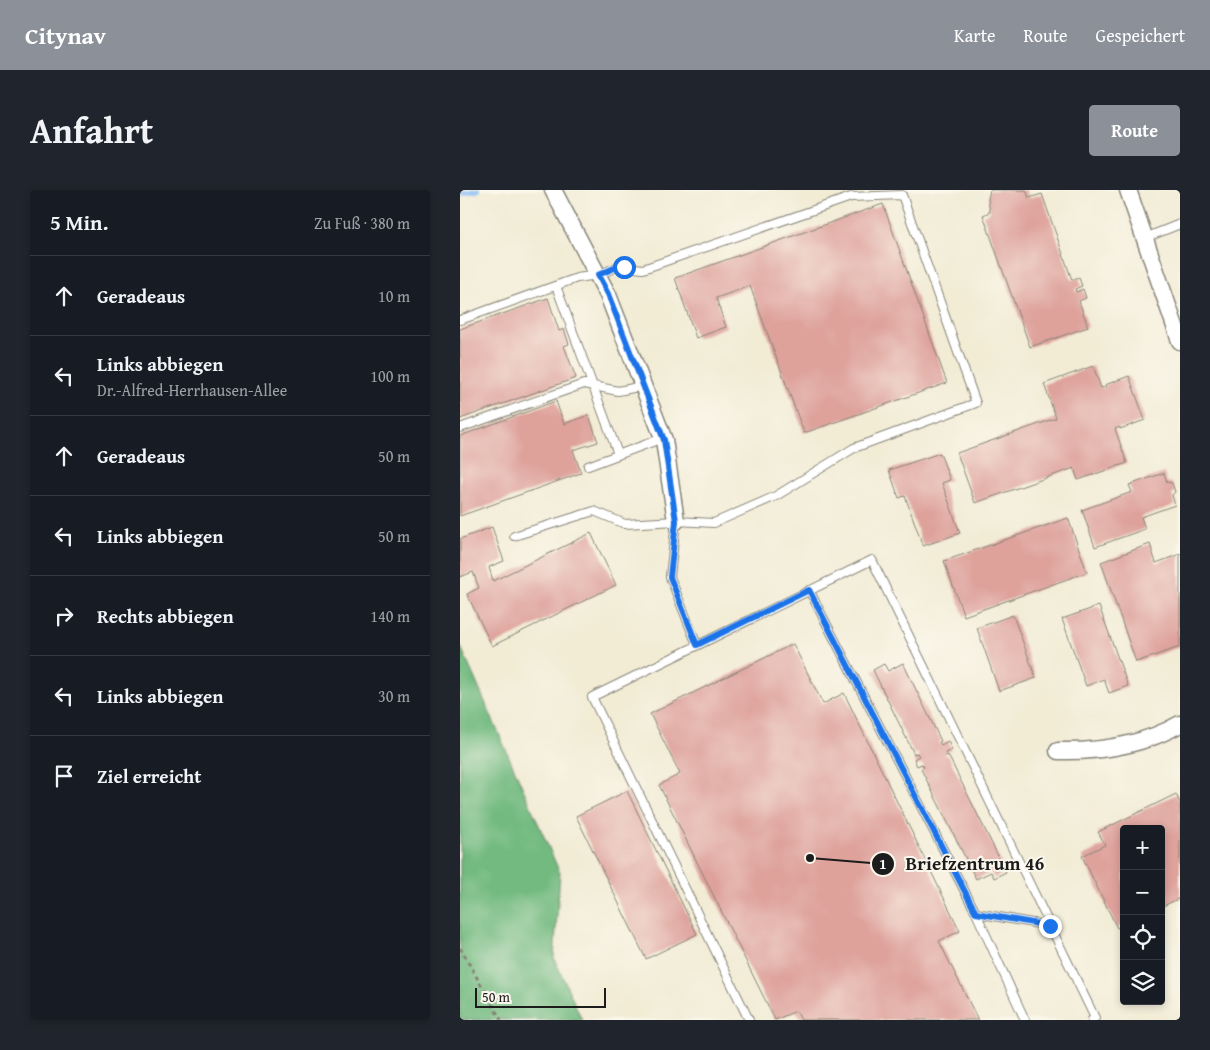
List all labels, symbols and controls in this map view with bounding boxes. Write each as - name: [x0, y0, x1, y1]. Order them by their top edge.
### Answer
- text: Citynav: [25, 18, 106, 53]
- text: Karte: [954, 22, 995, 49]
- text: Route: [1023, 22, 1068, 49]
- text: Gespeichert: [1096, 22, 1185, 49]
- text: Anfahrt: [30, 105, 153, 156]
- button: Route: [1089, 105, 1180, 156]
- text: 5 Min.: [50, 207, 108, 238]
- text: Zu Fuß · 380 m: [314, 211, 410, 235]
- route start: [613, 256, 636, 279]
- icon: ahead: [50, 282, 78, 310]
- text: Geradeaus: [97, 282, 185, 310]
- text: 10 m: [378, 284, 410, 308]
- text: Links abbiegen: [97, 350, 223, 378]
- icon: left: [50, 362, 78, 390]
- text: 100 m: [370, 364, 410, 388]
- text: Dr.-Alfred-Herrhausen-Allee: [97, 378, 287, 402]
- icon: ahead: [50, 442, 78, 470]
- text: Geradeaus: [97, 442, 185, 470]
- text: 50 m: [378, 444, 410, 468]
- icon: left: [50, 522, 78, 550]
- text: Links abbiegen: [97, 522, 223, 550]
- text: 50 m: [378, 524, 410, 548]
- icon: right: [50, 602, 78, 630]
- text: Rechts abbiegen: [97, 602, 234, 630]
- text: 140 m: [370, 604, 410, 628]
- icon: left: [50, 682, 78, 710]
- text: Links abbiegen: [97, 682, 223, 710]
- text: 30 m: [378, 684, 410, 708]
- icon: arrive: [50, 762, 78, 790]
- text: Ziel erreicht: [97, 762, 201, 790]
- map controls: [1120, 825, 1165, 1005]
- button: +: [1120, 825, 1165, 870]
- callout: Briefzentrum 46: [870, 847, 1054, 881]
- text: Briefzentrum 46: [906, 849, 1045, 877]
- text: 1: [879, 853, 887, 874]
- button: −: [1120, 870, 1165, 915]
- route end: [1039, 915, 1062, 938]
- button: locate: [1120, 915, 1165, 960]
- button: layers: [1120, 960, 1165, 1005]
- scale bar: [475, 985, 606, 1008]
- text: 50 m: [482, 987, 510, 1007]

